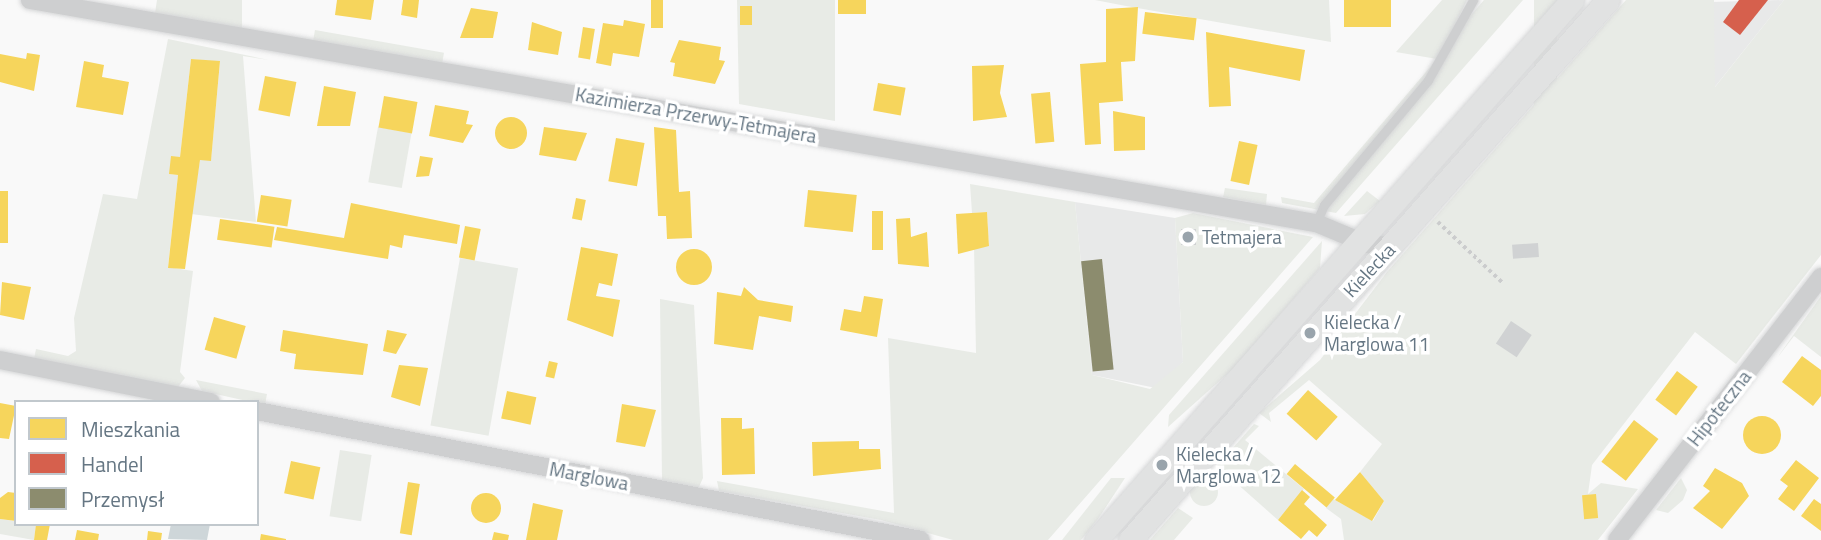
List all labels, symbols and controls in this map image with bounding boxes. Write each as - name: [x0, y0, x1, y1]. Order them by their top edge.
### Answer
- street label: Kazimierza Przerwy-Tetmajera: [574, 83, 818, 147]
- place label: Tetmajera: [1202, 226, 1282, 248]
- marker: Tetmajera: [1180, 229, 1196, 245]
- street label: Kielecka: [1338, 238, 1400, 302]
- place label: Kielecka / Marglowa 11: [1324, 311, 1429, 355]
- marker: Kielecka / Marglowa 11: [1302, 325, 1318, 341]
- street label: Hipoteczna: [1682, 366, 1756, 450]
- legend: [14, 400, 259, 526]
- text: Mieszkania: [81, 413, 180, 445]
- place label: Kielecka / Marglowa 12: [1176, 443, 1281, 487]
- text: Handel: [81, 448, 144, 480]
- street label: Marglowa: [548, 457, 630, 495]
- marker: Kielecka / Marglowa 12: [1154, 457, 1170, 473]
- text: Przemysł: [81, 483, 165, 515]

